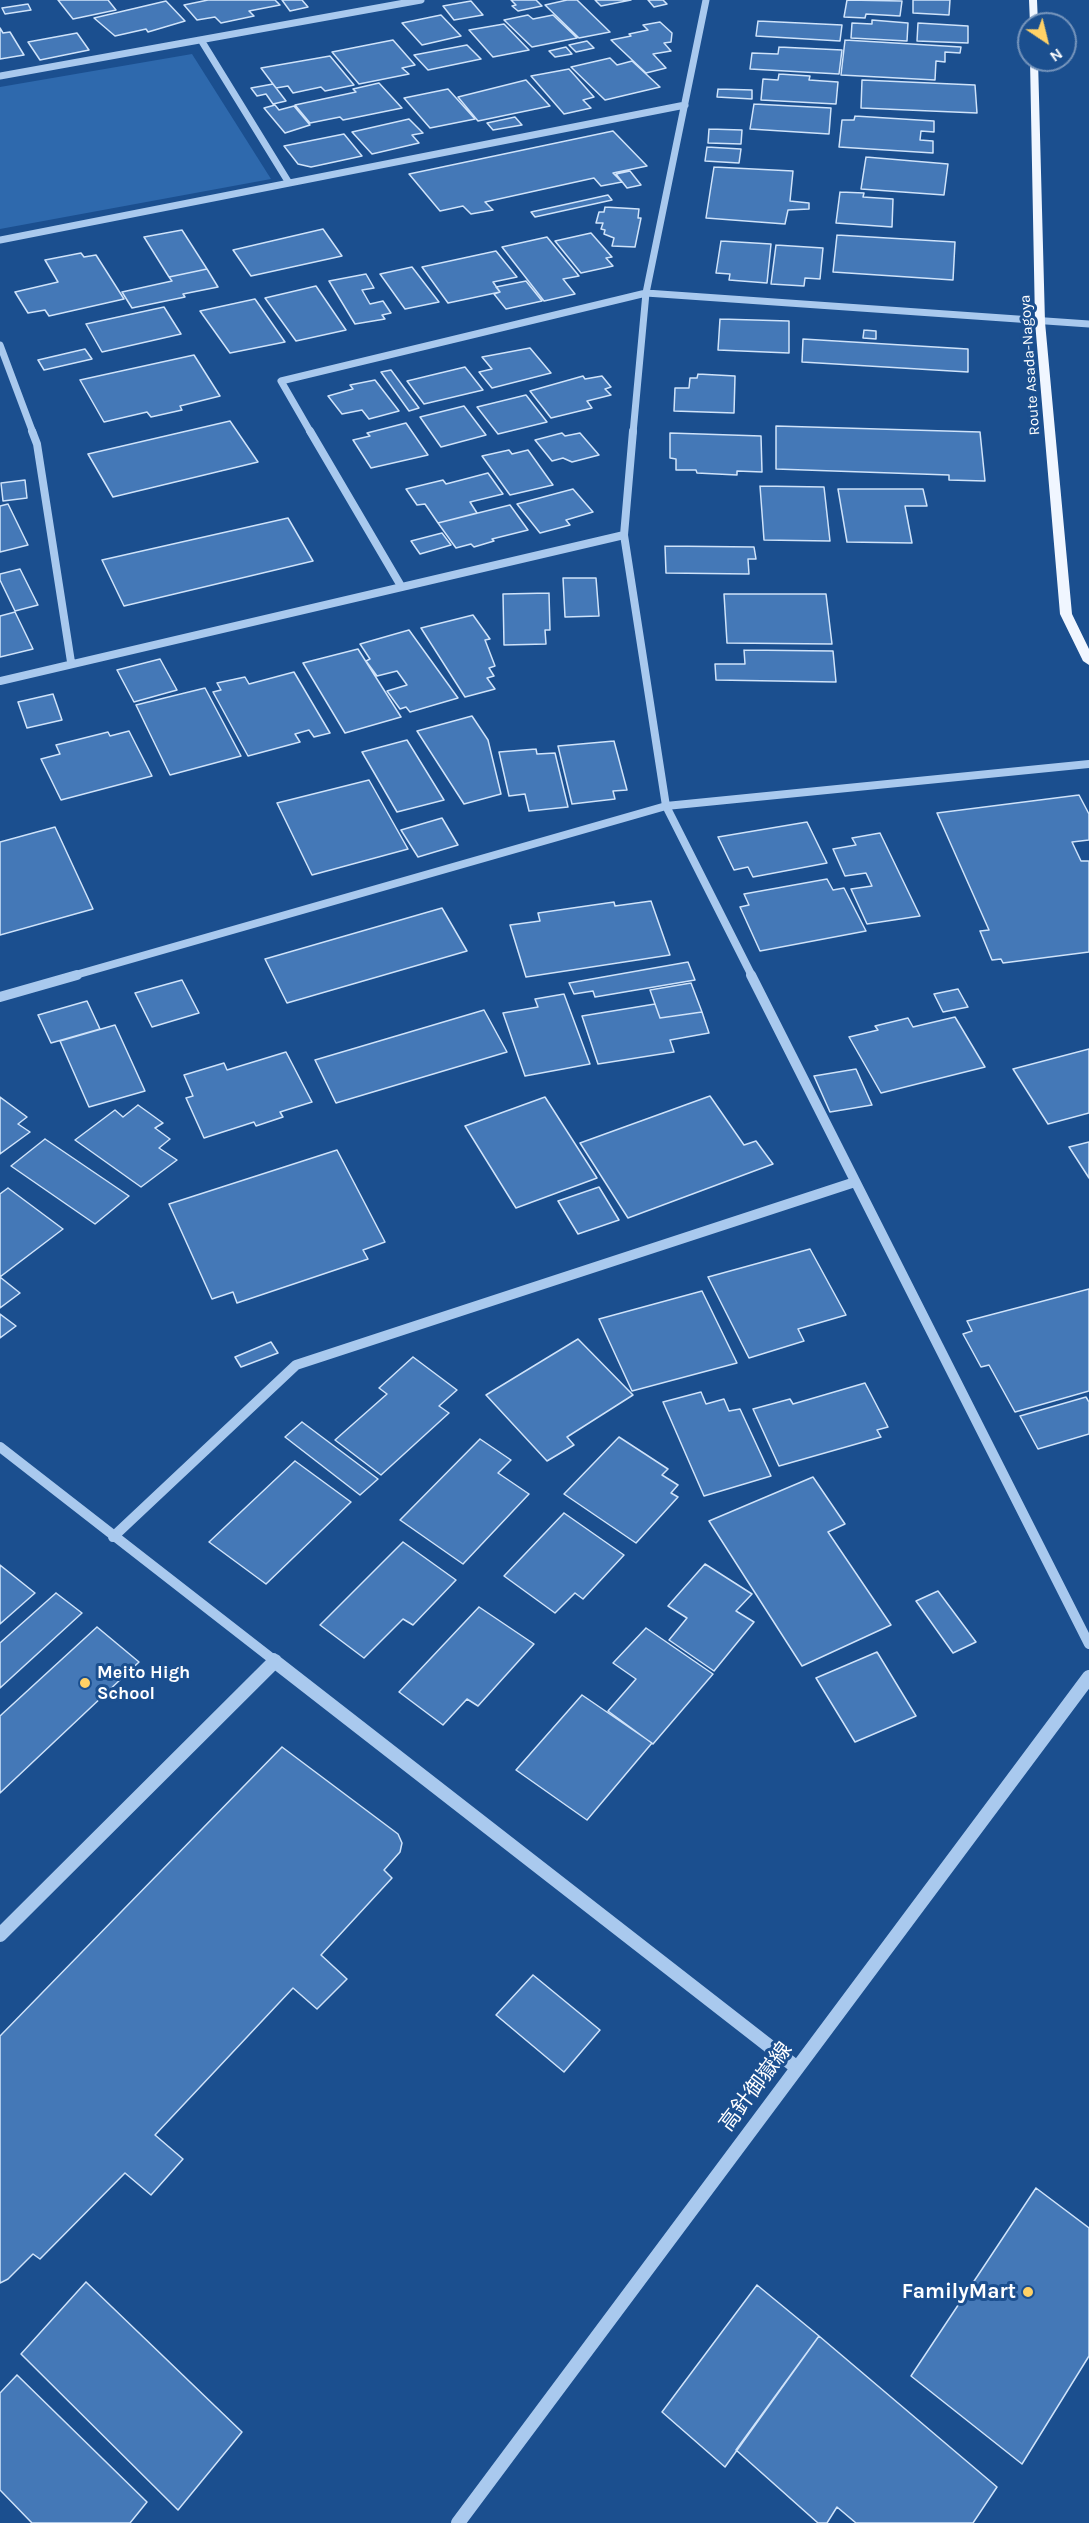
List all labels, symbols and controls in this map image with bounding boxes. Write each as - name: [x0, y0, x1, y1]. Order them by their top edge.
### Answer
- north arrow: [1017, 12, 1077, 72]
- text: N: [1046, 44, 1067, 67]
- street label: Route Asada-Nagoya: [1016, 294, 1044, 436]
- place label: Meito High School: [97, 1662, 190, 1704]
- marker: Meito High School: [78, 1676, 92, 1690]
- street label: 高針御嶽線: [714, 2037, 798, 2137]
- place label: FamilyMart: [902, 2279, 1016, 2305]
- marker: FamilyMart: [1021, 2285, 1035, 2299]

